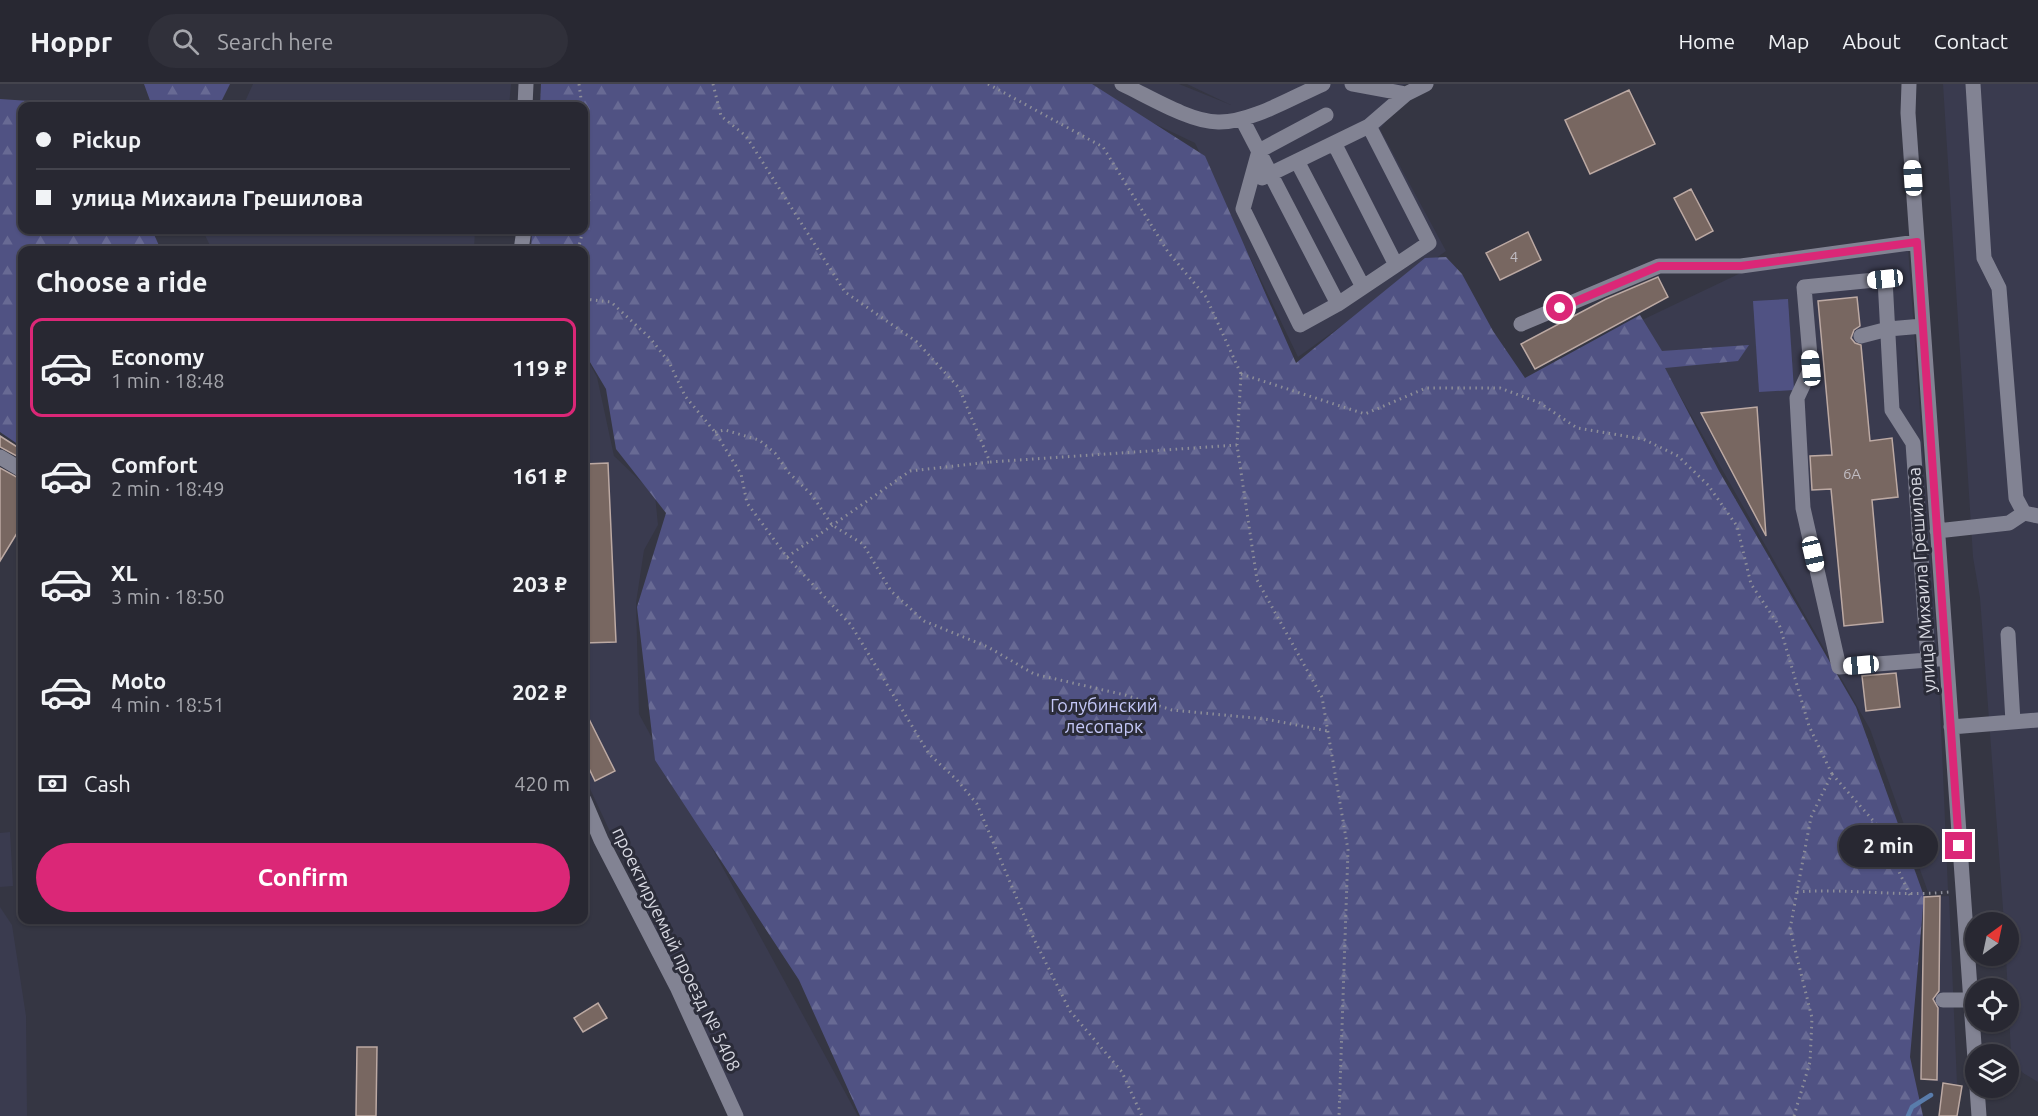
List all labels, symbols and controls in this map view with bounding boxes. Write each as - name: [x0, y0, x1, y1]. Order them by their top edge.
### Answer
- search box: [148, 14, 568, 68]
- icon: search: [169, 25, 202, 58]
- text: Hoppr: [30, 26, 112, 57]
- text: Search here: [217, 29, 334, 54]
- text: Home: [1678, 29, 1735, 53]
- text: Map: [1768, 29, 1809, 53]
- text: About: [1842, 29, 1901, 53]
- text: Contact: [1934, 29, 2008, 53]
- text: Pickup: [72, 127, 141, 152]
- car: [1903, 159, 1923, 197]
- text: улица Михаила Грешилова: [72, 185, 363, 210]
- house number: 4: [1510, 248, 1518, 265]
- text: Choose a ride: [36, 267, 208, 297]
- car: [1866, 268, 1904, 290]
- route start: [1546, 294, 1573, 321]
- icon: car: [39, 341, 93, 395]
- text: Economy: [111, 344, 204, 369]
- car: [1800, 349, 1822, 387]
- text: 119 ₽: [512, 355, 567, 380]
- text: 1 min · 18:48: [111, 369, 225, 392]
- icon: car: [39, 449, 93, 503]
- text: Comfort: [111, 452, 198, 477]
- text: 161 ₽: [512, 463, 567, 488]
- house number: 6А: [1843, 465, 1861, 482]
- street label: улица Михаила Грешилова: [1903, 467, 1939, 693]
- text: 2 min · 18:49: [111, 477, 225, 500]
- car: [1800, 534, 1826, 574]
- icon: car: [39, 557, 93, 611]
- text: XL: [111, 560, 138, 585]
- text: 203 ₽: [512, 571, 567, 596]
- text: 3 min · 18:50: [111, 585, 225, 608]
- car: [1842, 654, 1880, 676]
- icon: car: [39, 665, 93, 719]
- text: Moto: [111, 668, 166, 693]
- text: 202 ₽: [512, 679, 567, 704]
- text: 4 min · 18:51: [111, 693, 225, 716]
- park label: Голубинский лесопарк: [1050, 695, 1158, 736]
- icon: cash: [36, 767, 69, 800]
- text: Cash: [84, 771, 131, 796]
- text: 420 m: [514, 772, 570, 795]
- street label: проектируемый проезд № 5408: [609, 824, 745, 1074]
- callout: 2 min: [1839, 825, 1938, 867]
- route end: [1945, 832, 1972, 859]
- text: 2 min: [1863, 834, 1914, 857]
- button: Confirm: [36, 843, 570, 912]
- north arrow: [1965, 912, 2019, 966]
- map controls: [1965, 912, 2019, 1098]
- button: locate: [1965, 978, 2019, 1032]
- button: layers: [1965, 1044, 2019, 1098]

